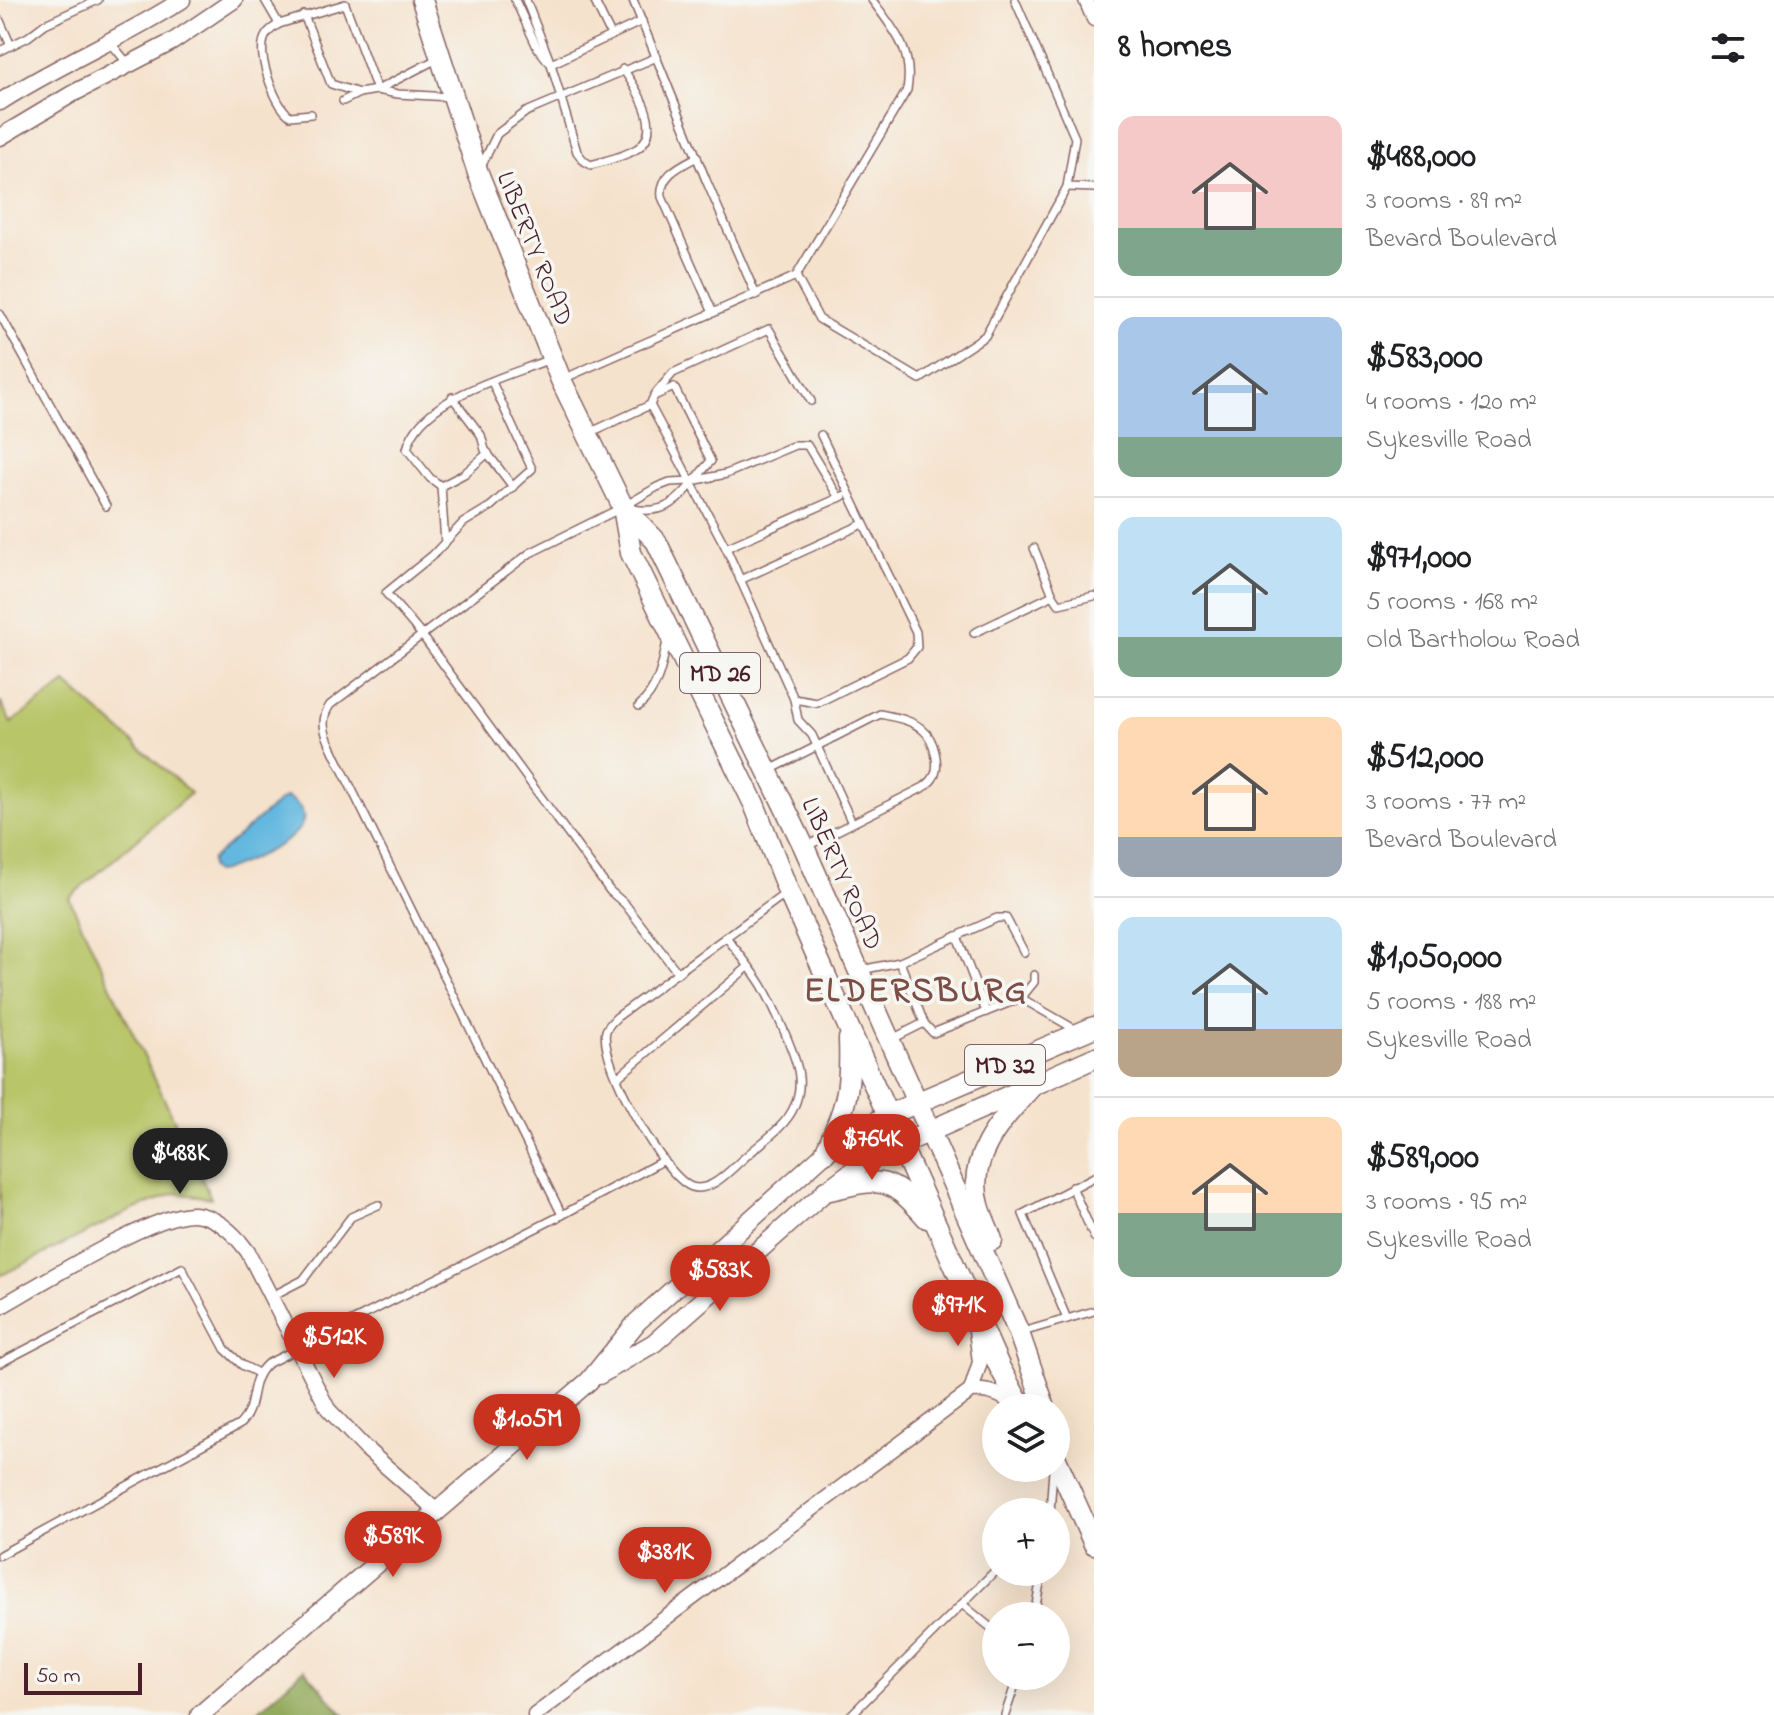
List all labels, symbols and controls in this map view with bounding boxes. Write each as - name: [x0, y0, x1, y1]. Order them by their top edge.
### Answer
- text: 8 homes: [1118, 23, 1232, 73]
- icon: filters: [1706, 26, 1750, 70]
- text: $488,000: [1366, 133, 1476, 183]
- icon: home: [1182, 148, 1278, 244]
- street label: LIBERTY ROAD: [485, 166, 581, 332]
- text: 3 rooms · 89 m²: [1366, 183, 1522, 221]
- text: Bevard Boulevard: [1366, 221, 1557, 259]
- text: $583,000: [1366, 334, 1483, 384]
- icon: home: [1182, 349, 1278, 445]
- text: 4 rooms · 120 m²: [1366, 384, 1537, 422]
- text: Sykesville Road: [1366, 422, 1532, 460]
- text: $971,000: [1366, 534, 1472, 584]
- icon: home: [1182, 549, 1278, 645]
- text: 5 rooms · 168 m²: [1366, 584, 1538, 622]
- text: Old Bartholow Road: [1366, 622, 1580, 660]
- road number: MD 26: [680, 653, 760, 693]
- text: $512,000: [1366, 734, 1484, 784]
- icon: home: [1182, 749, 1278, 845]
- text: 3 rooms · 77 m²: [1366, 784, 1526, 822]
- street label: LIBERTY ROAD: [790, 792, 891, 957]
- text: Bevard Boulevard: [1366, 822, 1557, 860]
- text: $1,050,000: [1366, 934, 1502, 984]
- icon: home: [1182, 949, 1278, 1045]
- district label: ELDERSBURG: [804, 968, 1028, 1018]
- text: 5 rooms · 188 m²: [1366, 984, 1537, 1022]
- text: Sykesville Road: [1366, 1022, 1532, 1060]
- road number: MD 32: [965, 1045, 1045, 1085]
- pin: $764K: [816, 1114, 928, 1182]
- text: $764K: [841, 1121, 903, 1159]
- pin: $488K: [124, 1128, 236, 1196]
- text: $589,000: [1366, 1134, 1479, 1184]
- text: $488K: [151, 1135, 209, 1173]
- icon: home: [1182, 1149, 1278, 1245]
- text: 3 rooms · 95 m²: [1366, 1184, 1527, 1222]
- text: Sykesville Road: [1366, 1222, 1532, 1260]
- pin: $583K: [664, 1245, 776, 1313]
- text: $583K: [688, 1252, 752, 1290]
- pin: $971K: [902, 1280, 1014, 1348]
- text: $971K: [930, 1287, 986, 1325]
- pin: $512K: [278, 1312, 390, 1380]
- text: $512K: [302, 1319, 366, 1357]
- pin: $1.05M: [462, 1394, 592, 1462]
- map controls: [982, 1394, 1070, 1690]
- button: layers: [982, 1394, 1070, 1482]
- text: $1.05M: [491, 1401, 563, 1439]
- button: +: [982, 1498, 1070, 1586]
- pin: $589K: [337, 1511, 449, 1579]
- text: $589K: [363, 1518, 423, 1556]
- pin: $381K: [609, 1527, 721, 1595]
- text: $381K: [636, 1534, 694, 1572]
- button: −: [982, 1602, 1070, 1690]
- scale bar: [24, 1659, 142, 1695]
- text: 50 m: [36, 1661, 81, 1693]

